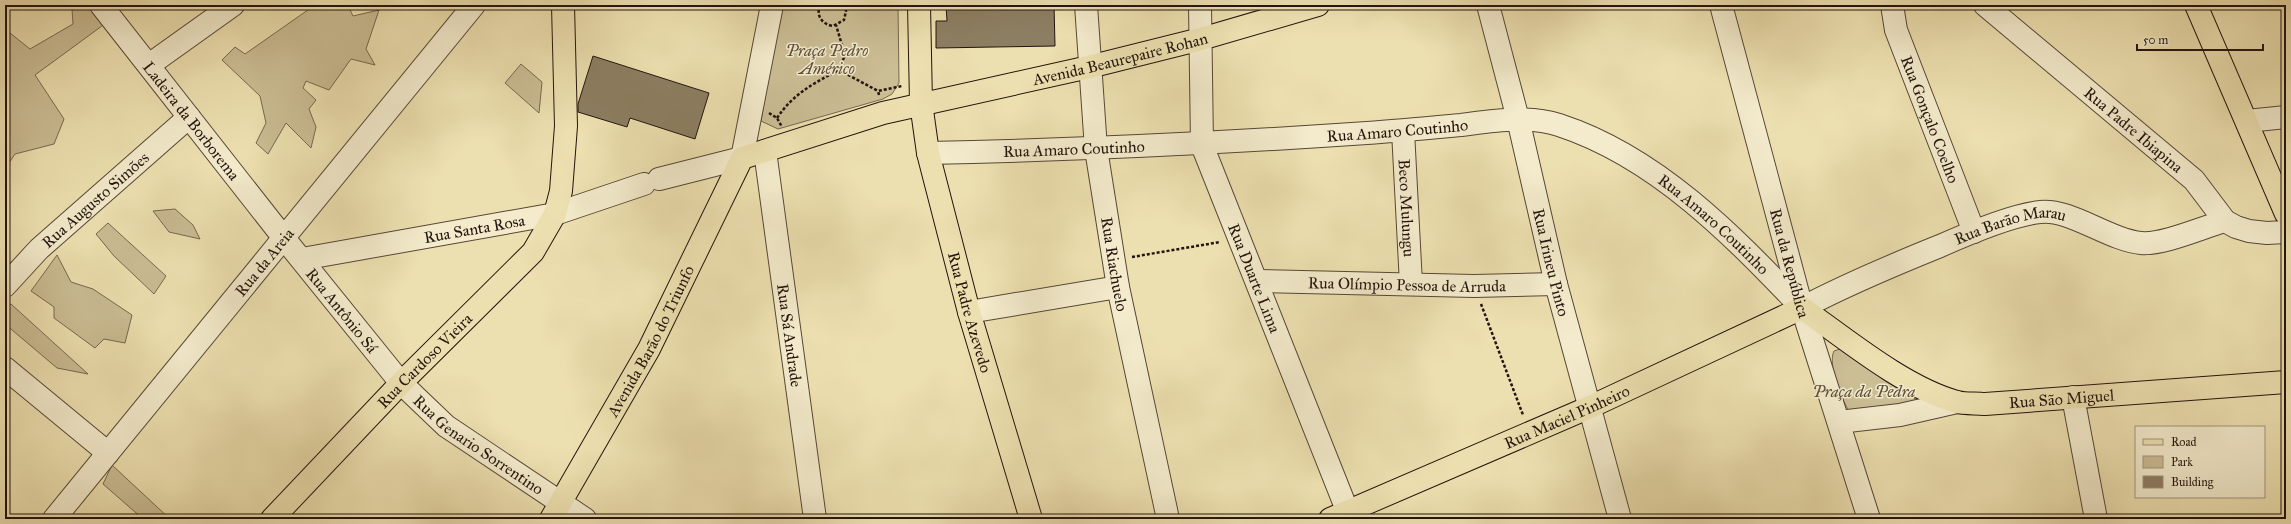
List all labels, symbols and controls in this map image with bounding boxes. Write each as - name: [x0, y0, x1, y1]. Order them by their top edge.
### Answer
- scale bar: [2137, 26, 2263, 52]
- street label: Avenida Beaurepaire Rohan: [1030, 28, 1210, 89]
- text: 50 m: [2143, 33, 2168, 47]
- park label: Praça Pedro Américo: [786, 41, 868, 78]
- street label: Rua Gonçalo Coelho: [1897, 53, 1963, 186]
- street label: Ladeira da Borborema: [139, 58, 244, 184]
- street label: Rua Padre Ibiapina: [2080, 83, 2187, 177]
- street label: Rua Amaro Coutinho: [1326, 115, 1469, 146]
- street label: Rua Amaro Coutinho: [1003, 137, 1145, 161]
- street label: Rua Augusto Simões: [38, 148, 153, 252]
- street label: Beco Mulungu: [1394, 158, 1419, 258]
- street label: Rua Amaro Coutinho: [1654, 170, 1773, 278]
- street label: Rua Barão Marau: [1952, 203, 2069, 249]
- street label: Rua da República: [1766, 206, 1814, 320]
- street label: Rua Irineu Pinto: [1529, 207, 1573, 318]
- street label: Rua Santa Rosa: [422, 211, 527, 247]
- street label: Rua Riachuelo: [1097, 216, 1132, 313]
- street label: Rua Duarte Lima: [1224, 221, 1285, 336]
- street label: Rua da Areia: [231, 224, 298, 300]
- street label: Rua Padre Azevedo: [944, 250, 996, 375]
- street label: Avenida Barão do Triunfo: [603, 262, 698, 421]
- street label: Rua Antônio Sá: [302, 264, 382, 357]
- street label: Rua Olímpio Pessoa de Arruda: [1308, 273, 1506, 296]
- street label: Rua Sá Andrade: [773, 282, 806, 389]
- street label: Rua Cardoso Vieira: [373, 309, 476, 412]
- street label: Rua Maciel Pinheiro: [1501, 381, 1633, 453]
- park label: Praça da Pedra: [1812, 382, 1916, 401]
- street label: Rua São Miguel: [2008, 386, 2115, 412]
- street label: Rua Genario Sorrentino: [409, 391, 547, 499]
- legend: [2135, 426, 2265, 498]
- text: Road: [2171, 435, 2197, 449]
- text: Park: [2171, 455, 2193, 469]
- text: Building: [2171, 475, 2214, 490]

